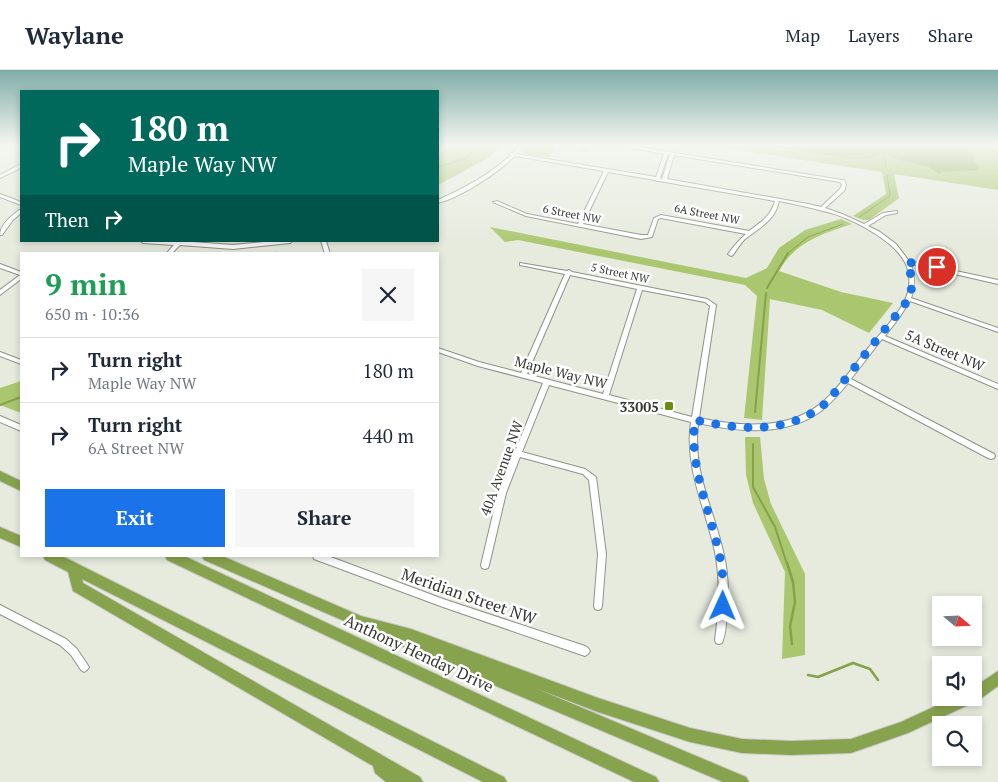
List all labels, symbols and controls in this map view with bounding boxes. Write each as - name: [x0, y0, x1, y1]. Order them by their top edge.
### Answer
- text: Waylane: [25, 19, 124, 51]
- text: Map: [785, 23, 820, 47]
- text: Layers: [848, 23, 900, 47]
- text: Share: [928, 23, 973, 47]
- text: 180 m: [128, 105, 229, 151]
- icon: right: [45, 110, 110, 175]
- text: Maple Way NW: [128, 149, 277, 178]
- street label: 6A Street NW: [673, 201, 742, 227]
- street label: 6 Street NW: [542, 202, 603, 227]
- icon: right: [99, 205, 127, 233]
- text: Then: [45, 207, 89, 232]
- pin: [916, 246, 958, 288]
- icon: arrive: [923, 253, 951, 281]
- street label: 5 Street NW: [590, 260, 651, 286]
- text: 9 min: [45, 264, 127, 304]
- button: close: [362, 269, 414, 321]
- text: 650 m · 10:36: [45, 303, 139, 325]
- street label: 5A Street NW: [903, 325, 988, 376]
- text: Turn right: [88, 347, 182, 372]
- street label: Maple Way NW: [513, 351, 610, 393]
- icon: right: [45, 356, 73, 384]
- text: 180 m: [363, 358, 414, 383]
- text: Maple Way NW: [88, 372, 196, 394]
- place label: 33005: [619, 397, 659, 416]
- marker: 33005: [663, 400, 675, 412]
- text: Turn right: [88, 412, 182, 437]
- street label: 40A Avenue NW: [475, 417, 527, 518]
- icon: right: [45, 421, 73, 449]
- text: 440 m: [363, 423, 414, 448]
- text: 6A Street NW: [88, 437, 184, 459]
- button: Exit: [45, 489, 225, 547]
- button: Share: [235, 489, 414, 547]
- street label: Meridian Street NW: [399, 563, 539, 629]
- position arrow: [696, 579, 748, 631]
- north arrow: [932, 596, 982, 646]
- map controls: [932, 596, 982, 766]
- street label: Anthony Henday Drive: [341, 609, 497, 697]
- button: sound: [932, 656, 982, 706]
- button: search: [932, 716, 982, 766]

